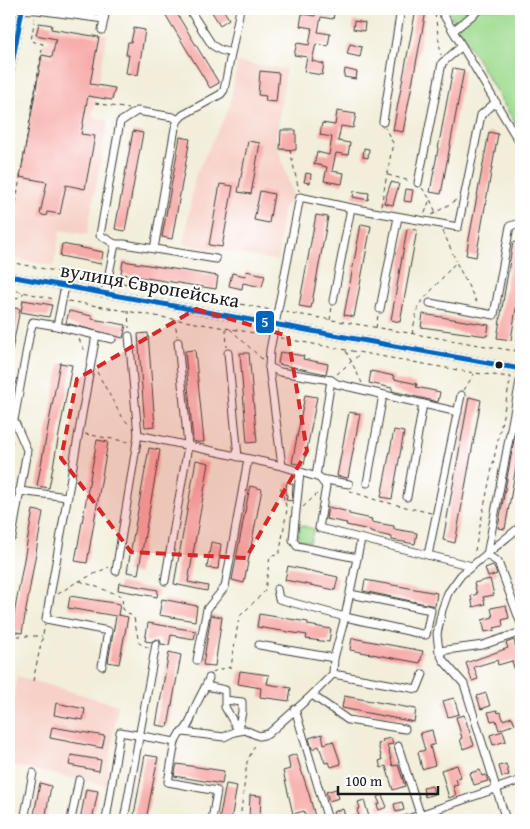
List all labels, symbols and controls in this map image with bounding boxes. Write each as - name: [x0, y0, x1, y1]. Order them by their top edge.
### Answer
- street label: вулиця Європейська: [58, 254, 242, 315]
- line badge: 5: [255, 310, 275, 334]
- text: 5: [261, 312, 269, 332]
- unlabelled marker: [494, 360, 504, 370]
- scale bar: [338, 764, 438, 796]
- text: 100 m: [345, 770, 383, 791]

